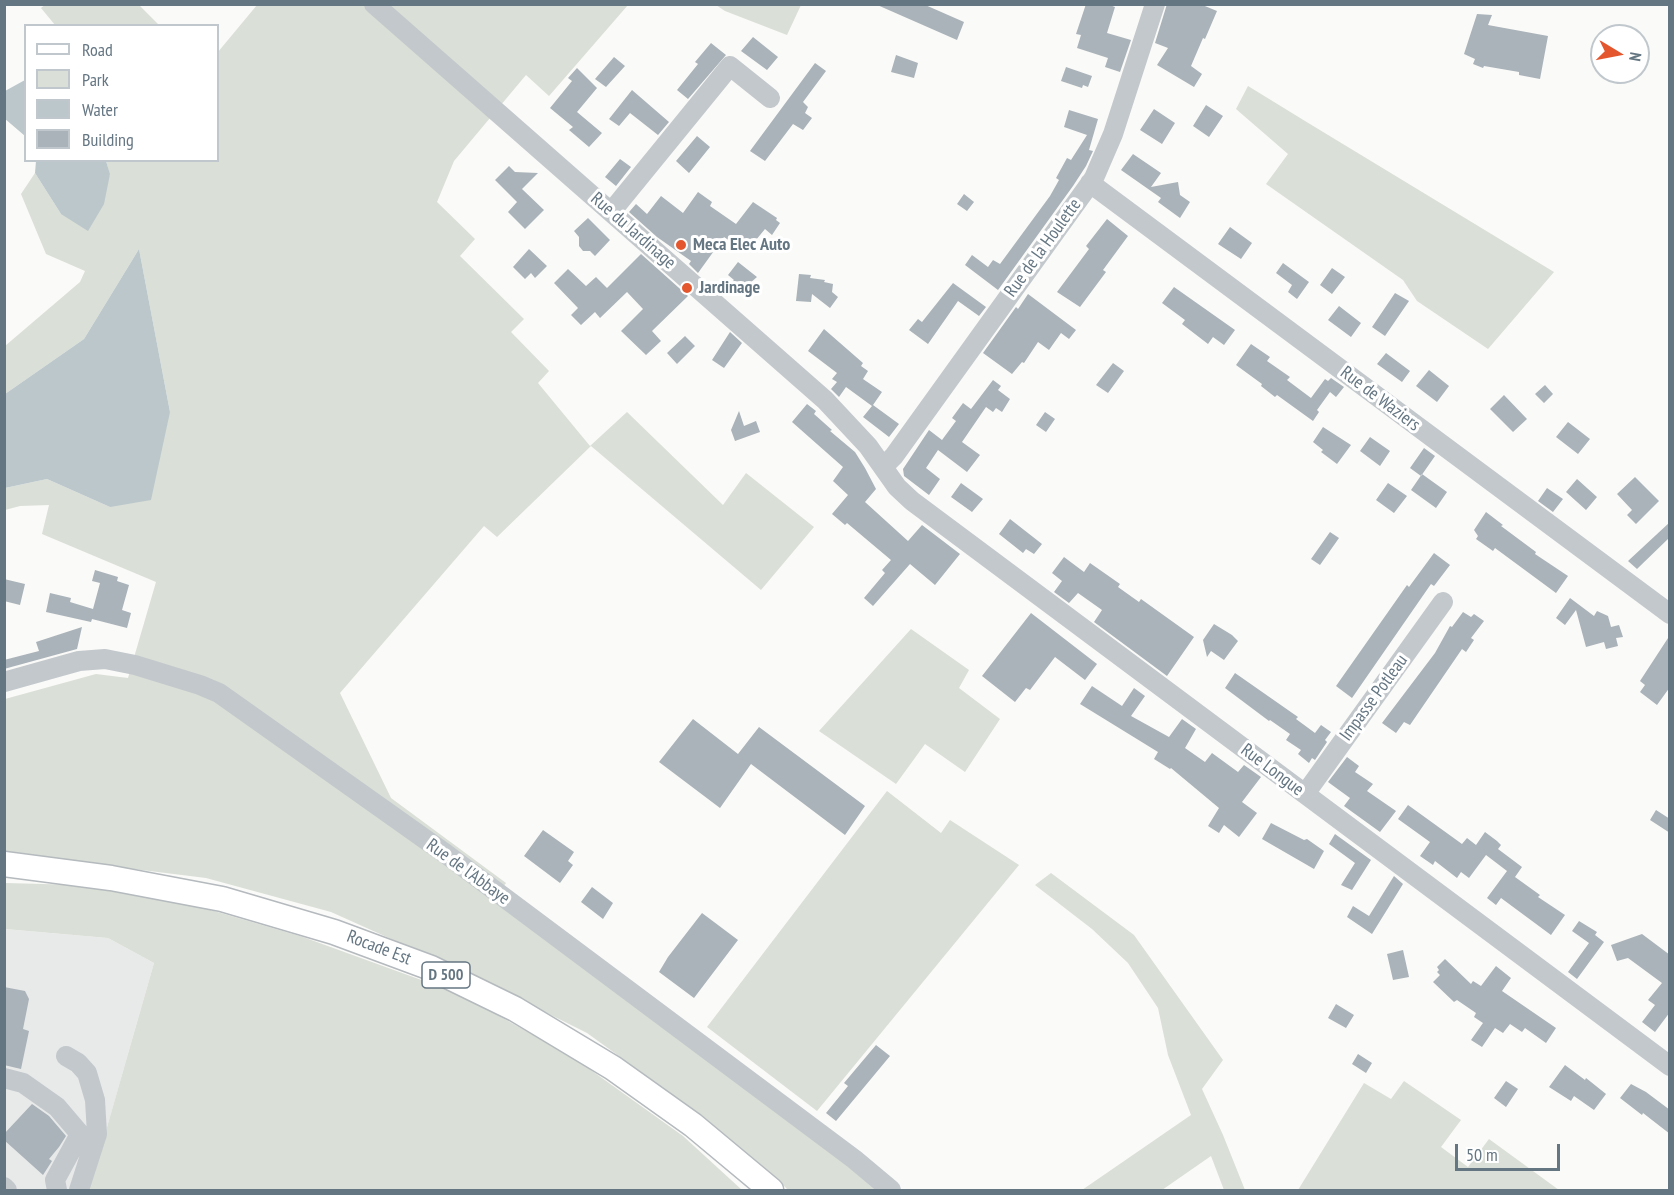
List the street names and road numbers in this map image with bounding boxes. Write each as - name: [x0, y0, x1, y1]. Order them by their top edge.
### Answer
- street label: Rue du Jardinage: [586, 188, 680, 274]
- street label: Rue de la Houlette: [1000, 195, 1086, 301]
- street label: Rue de Waziers: [1336, 362, 1424, 436]
- street label: Impasse Potleau: [1335, 651, 1413, 745]
- street label: Rue Longue: [1236, 739, 1308, 801]
- street label: Rue de l'Abbaye: [422, 834, 514, 910]
- street label: Rocade Est: [344, 926, 414, 970]
- road number: D 500: [422, 962, 470, 988]

